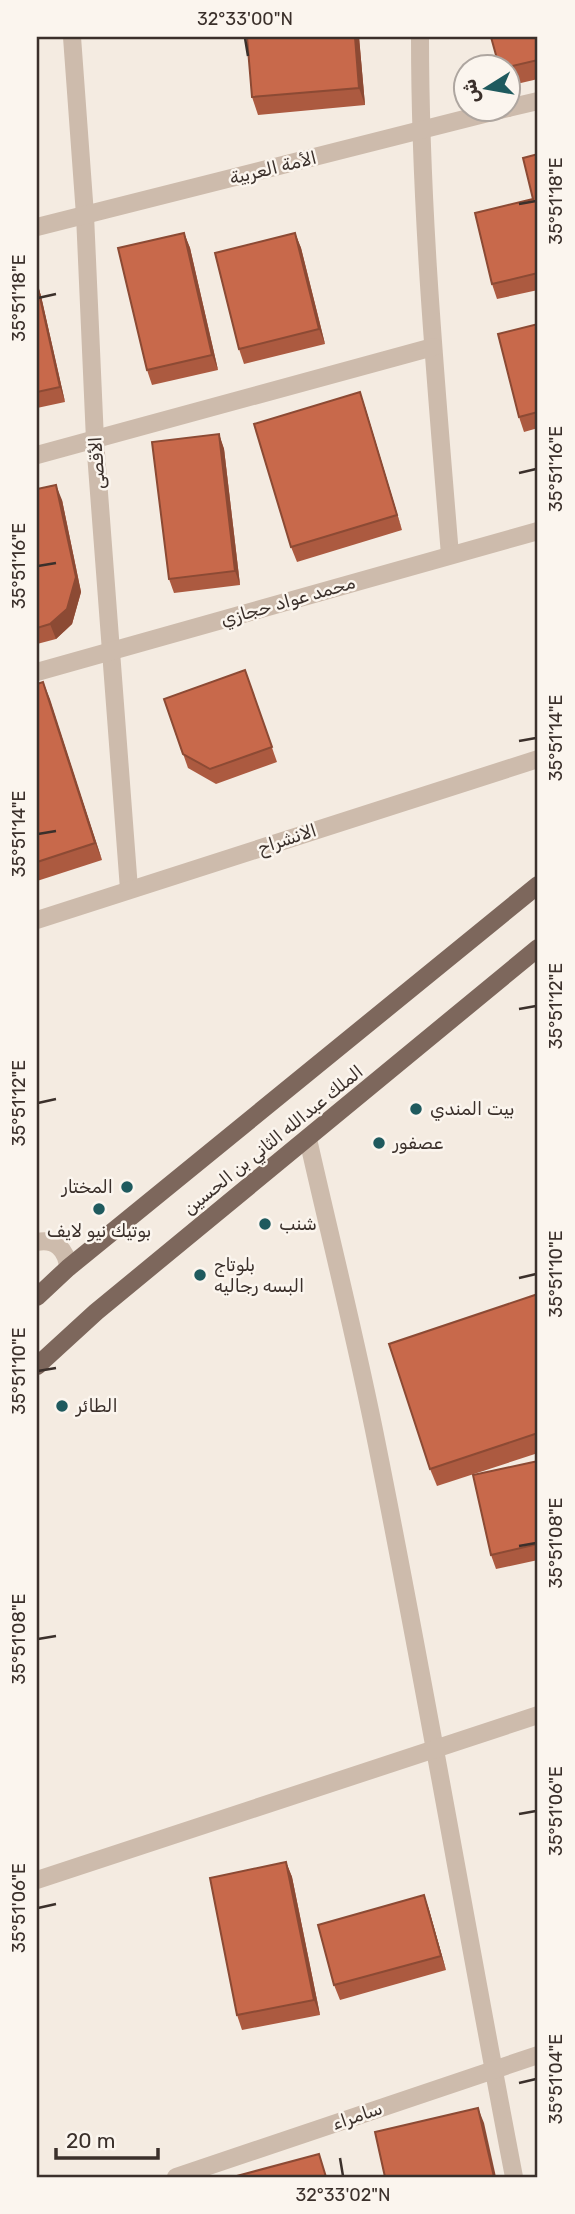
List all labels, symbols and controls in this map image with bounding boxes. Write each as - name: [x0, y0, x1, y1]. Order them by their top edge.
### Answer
- text: 32°33'00"N: [197, 8, 293, 30]
- north arrow: [452, 52, 522, 122]
- text: ش: [457, 77, 484, 105]
- street label: الأمة العربية: [227, 147, 319, 189]
- text: 35°51'18"E: [545, 157, 567, 245]
- text: 35°51'18"E: [8, 254, 30, 342]
- text: 35°51'16"E: [545, 426, 567, 512]
- street label: الأقصى: [84, 436, 110, 490]
- text: 35°51'16"E: [8, 523, 30, 609]
- street label: محمد عواد حجازي: [218, 571, 358, 632]
- text: 35°51'14"E: [545, 695, 567, 781]
- text: 35°51'14"E: [8, 791, 30, 877]
- street label: الانشراح: [255, 819, 320, 860]
- text: 35°51'12"E: [545, 963, 567, 1049]
- text: 35°51'12"E: [8, 1060, 30, 1146]
- street label: الملك عبدالله الثاني بن الحسين: [179, 1061, 369, 1221]
- place label: بيت المندي: [430, 1098, 515, 1121]
- marker: بيت المندي: [408, 1101, 424, 1117]
- place label: عصفور: [392, 1132, 443, 1154]
- marker: عصفور: [371, 1135, 387, 1151]
- place label: المختار: [61, 1176, 113, 1198]
- marker: المختار: [119, 1179, 135, 1195]
- marker: بوتيك نيو لايف: [91, 1201, 107, 1217]
- place label: شنب: [279, 1213, 317, 1235]
- marker: شنب: [257, 1216, 273, 1232]
- place label: بوتيك نيو لايف: [47, 1220, 151, 1242]
- text: 35°51'10"E: [545, 1230, 567, 1318]
- place label: بلوتاج البسه رجاليه: [214, 1254, 304, 1297]
- marker: بلوتاج البسه رجاليه: [192, 1267, 208, 1283]
- text: 35°51'10"E: [8, 1327, 30, 1415]
- place label: الطائر: [75, 1395, 118, 1417]
- marker: الطائر: [54, 1398, 70, 1414]
- text: 35°51'08"E: [545, 1497, 567, 1589]
- text: 35°51'08"E: [8, 1593, 30, 1685]
- text: 35°51'06"E: [545, 1766, 567, 1856]
- text: 35°51'06"E: [8, 1863, 30, 1953]
- text: 35°51'04"E: [545, 2034, 567, 2124]
- street label: سامراء: [329, 2097, 385, 2135]
- scale bar: [56, 2116, 158, 2160]
- text: 20 m: [66, 2128, 115, 2153]
- text: 32°33'02"N: [295, 2184, 391, 2206]

